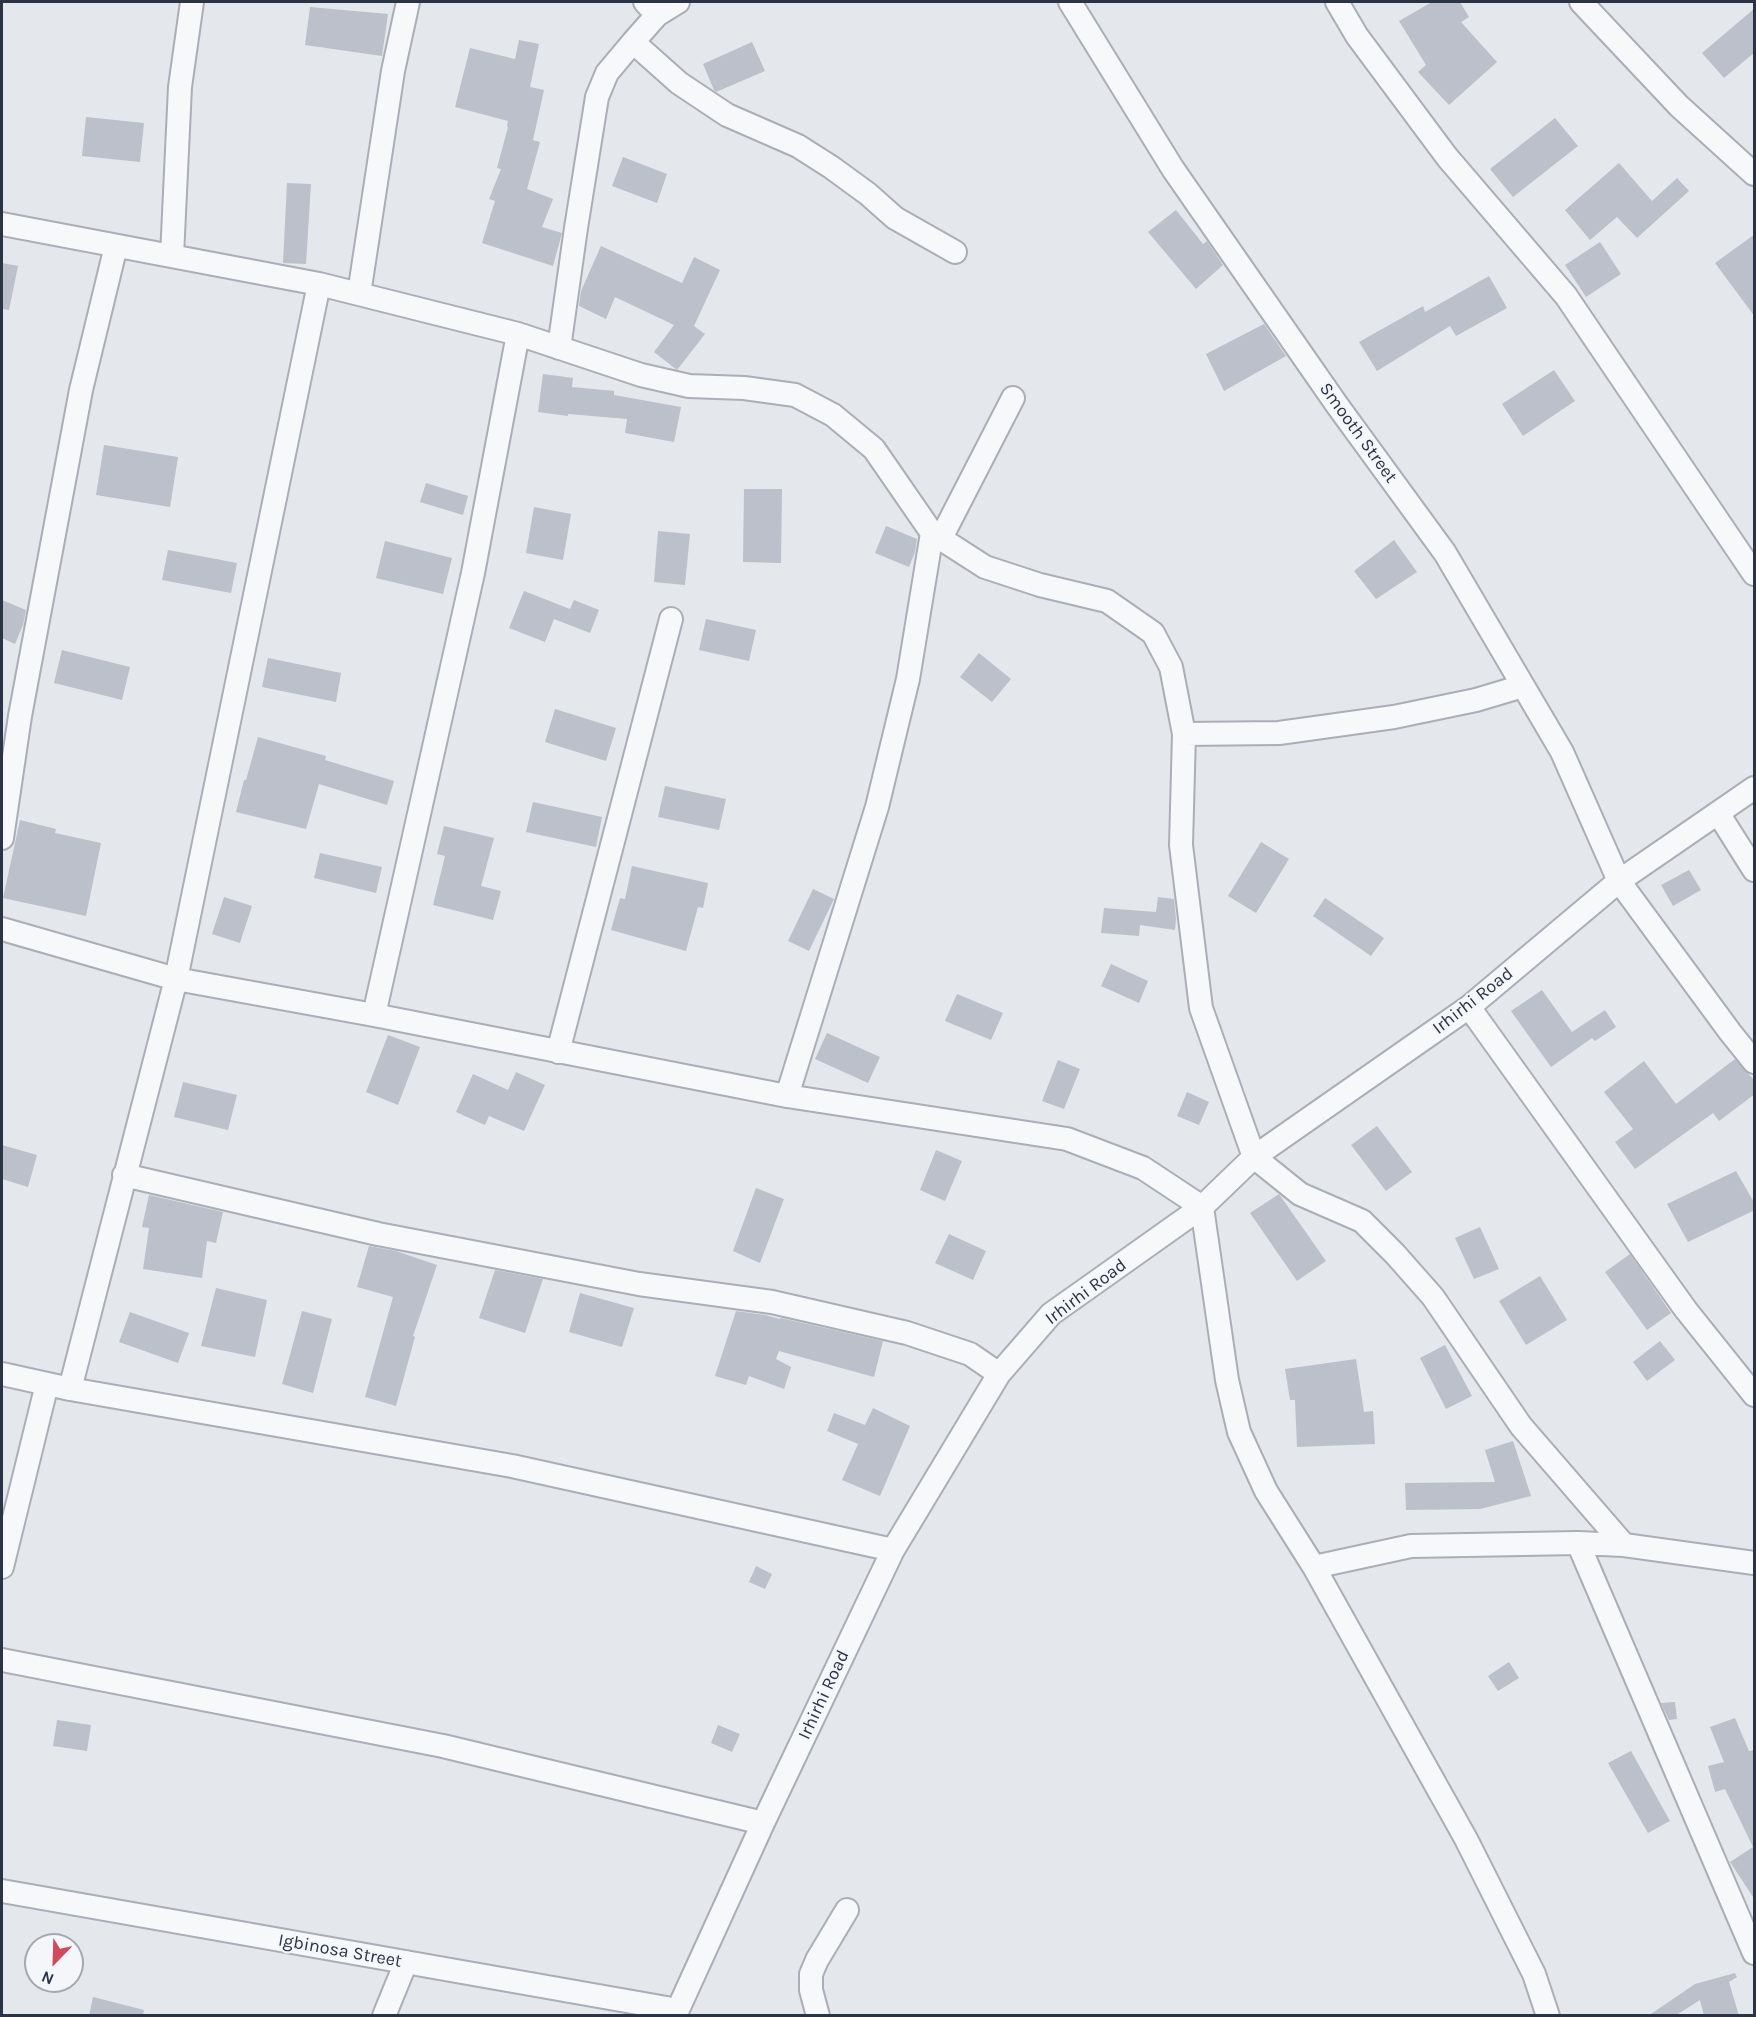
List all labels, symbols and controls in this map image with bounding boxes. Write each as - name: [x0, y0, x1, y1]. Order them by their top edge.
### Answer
- street label: Smooth Street: [1314, 379, 1402, 487]
- street label: Irhirhi Road: [1428, 963, 1518, 1039]
- street label: Irhirhi Road: [1041, 1254, 1131, 1330]
- street label: Irhirhi Road: [794, 1647, 854, 1743]
- street label: Igbinosa Street: [277, 1930, 403, 1972]
- north arrow: [24, 1933, 84, 1993]
- text: N: [39, 1967, 57, 1989]

